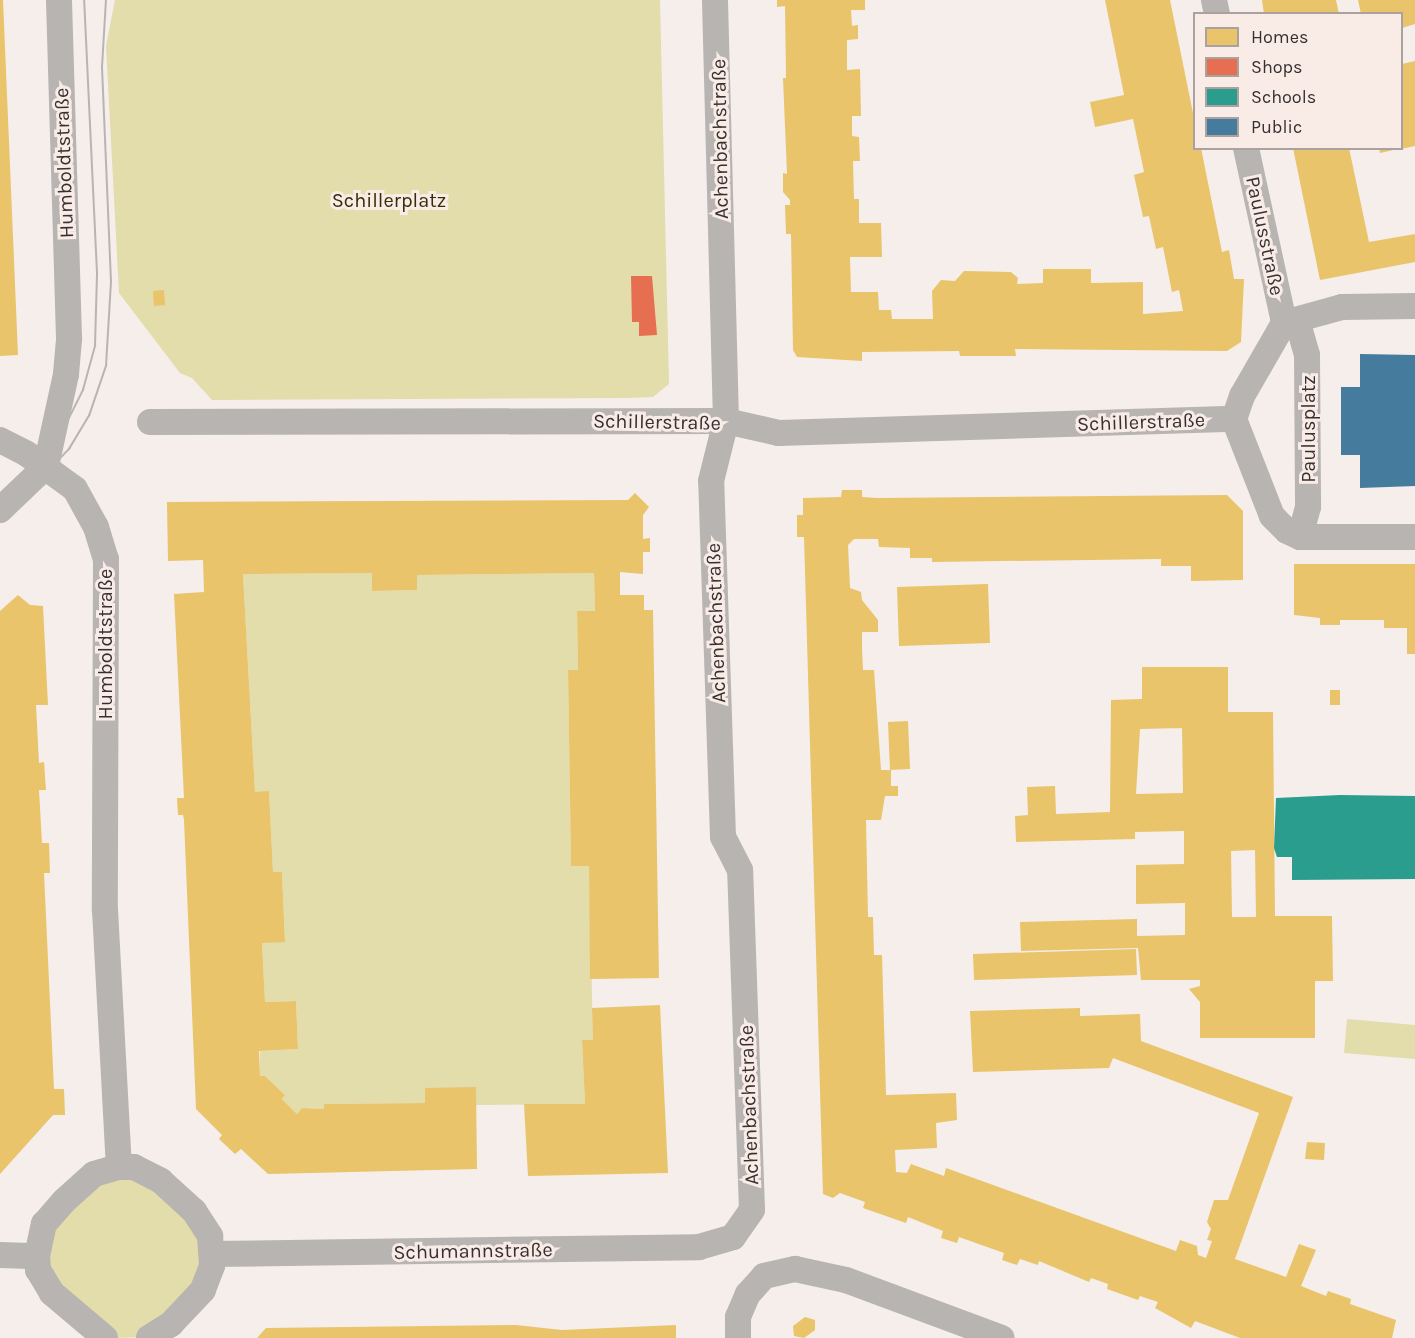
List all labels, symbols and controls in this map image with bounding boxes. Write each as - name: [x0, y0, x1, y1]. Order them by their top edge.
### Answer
- legend: [1193, 12, 1403, 150]
- text: Homes: [1251, 26, 1308, 48]
- text: Shops: [1251, 56, 1303, 78]
- street label: Achenbachstraße: [707, 59, 733, 219]
- text: Schools: [1251, 86, 1316, 108]
- street label: Humboldtstraße: [49, 87, 79, 239]
- text: Public: [1251, 116, 1302, 138]
- street label: Paulusstraße: [1241, 174, 1289, 298]
- park label: Schillerplatz: [332, 188, 446, 212]
- street label: Paulusplatz: [1296, 375, 1320, 483]
- street label: Schillerstraße: [1077, 408, 1205, 436]
- street label: Schillerstraße: [593, 409, 721, 435]
- street label: Achenbachstraße: [701, 542, 731, 704]
- street label: Humboldtstraße: [93, 569, 117, 719]
- street label: Achenbachstraße: [734, 1024, 764, 1186]
- street label: Schumannstraße: [393, 1238, 553, 1264]

